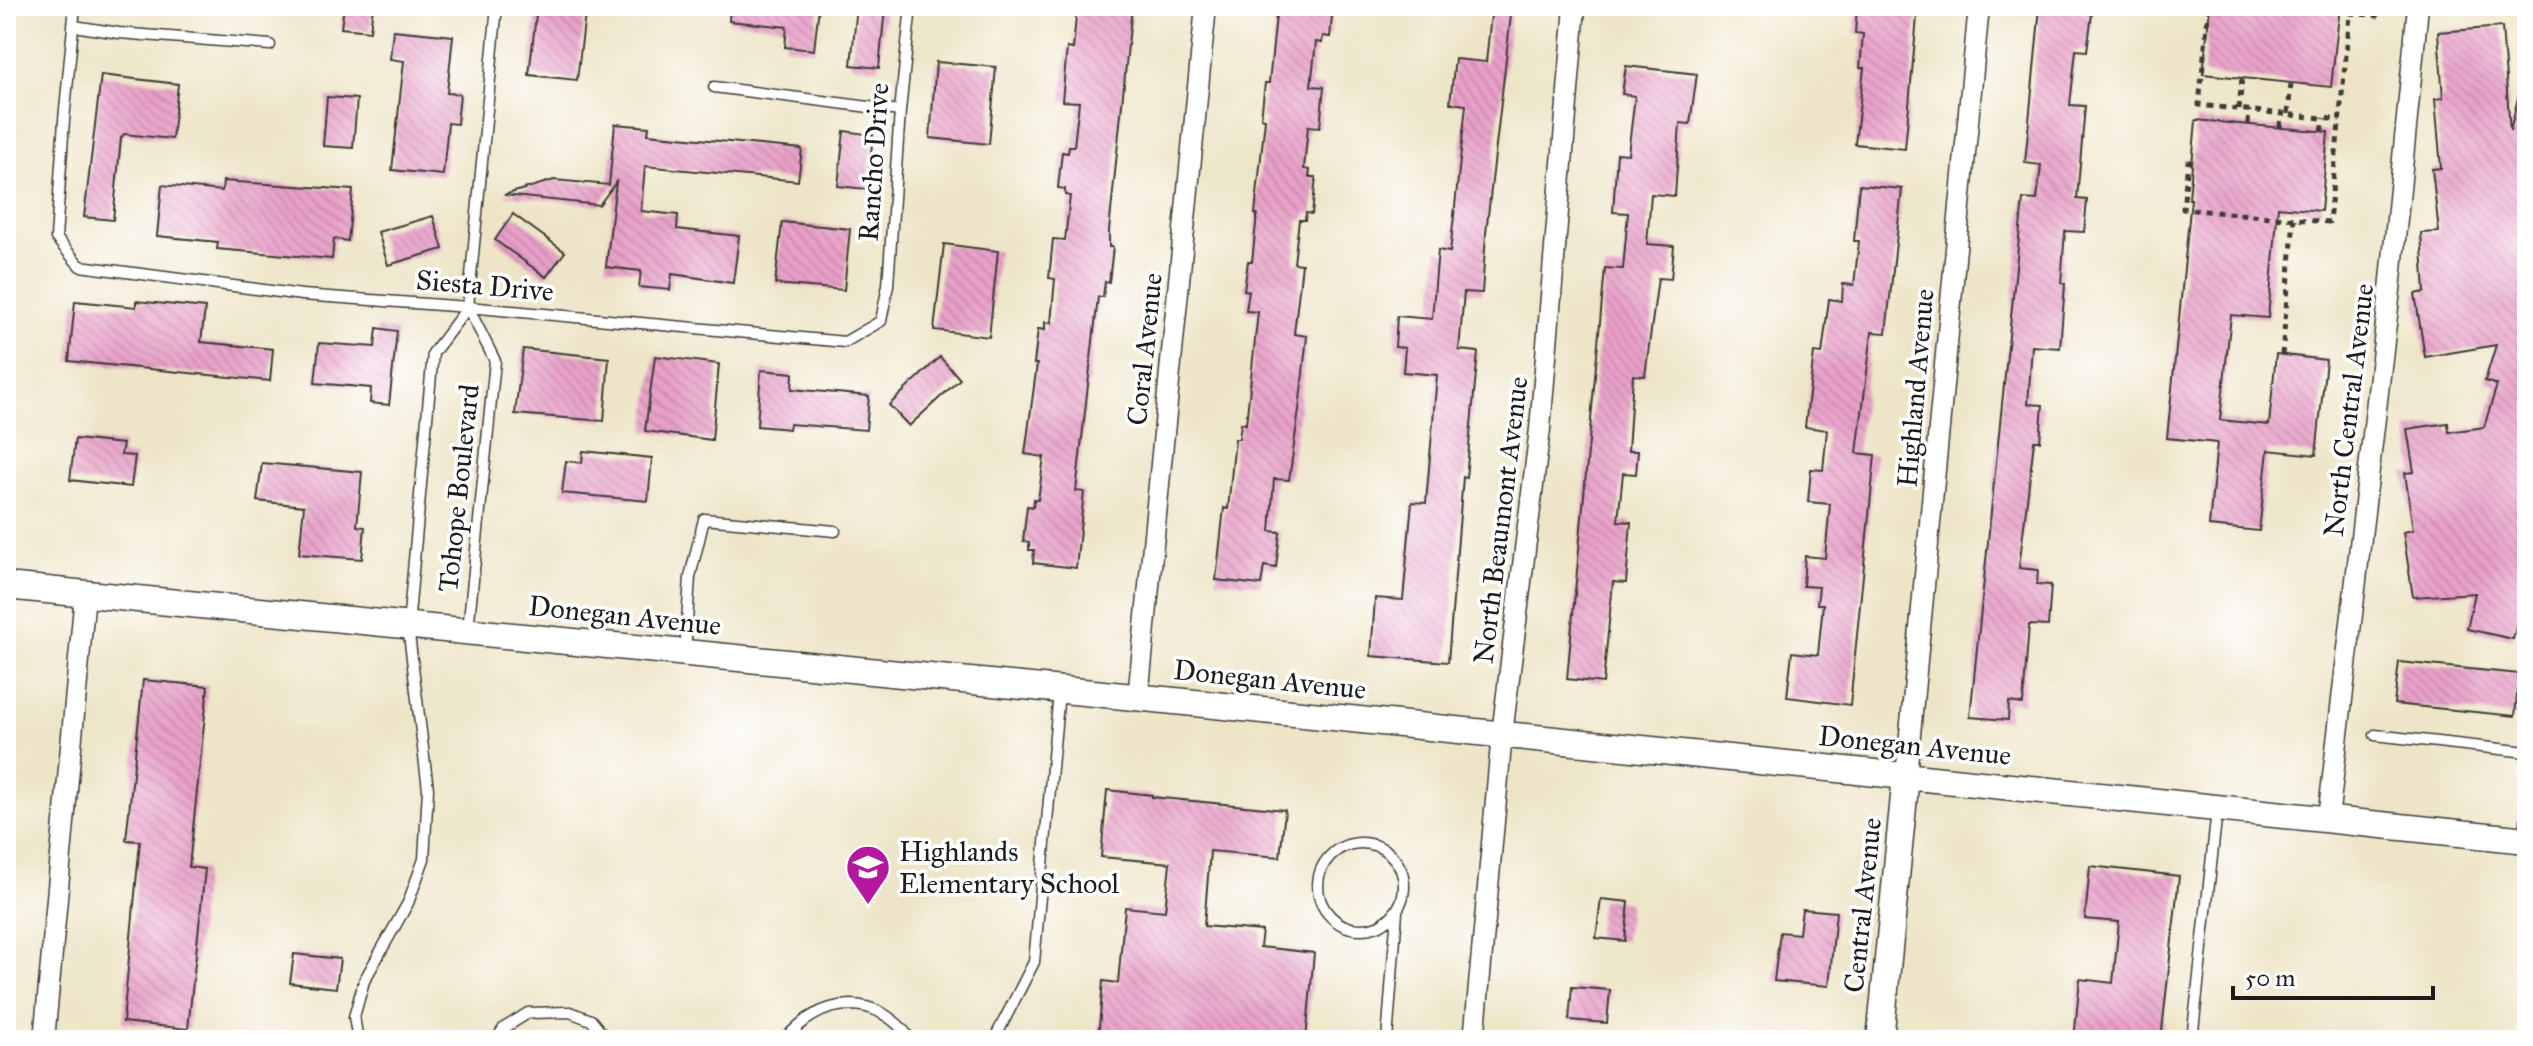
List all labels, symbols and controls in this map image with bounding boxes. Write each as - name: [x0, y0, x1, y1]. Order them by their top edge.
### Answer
- street label: Rancho Drive: [850, 81, 897, 243]
- street label: Siesta Drive: [415, 262, 555, 309]
- street label: Coral Avenue: [1119, 271, 1170, 427]
- street label: North Central Avenue: [2316, 281, 2381, 539]
- street label: Highland Avenue: [1889, 287, 1942, 489]
- street label: North Beaumont Avenue: [1466, 374, 1535, 666]
- street label: Tohope Boulevard: [430, 382, 487, 594]
- street label: Donegan Avenue: [527, 588, 723, 643]
- street label: Donegan Avenue: [1172, 652, 1368, 707]
- street label: Donegan Avenue: [1817, 718, 2013, 773]
- street label: Central Avenue: [1836, 816, 1889, 994]
- place label: Highlands Elementary School: [899, 834, 1120, 901]
- school or university icon: Highlands Elementary School: [844, 843, 892, 906]
- scale bar: [2233, 950, 2433, 1000]
- text: 50 m: [2245, 963, 2295, 993]

